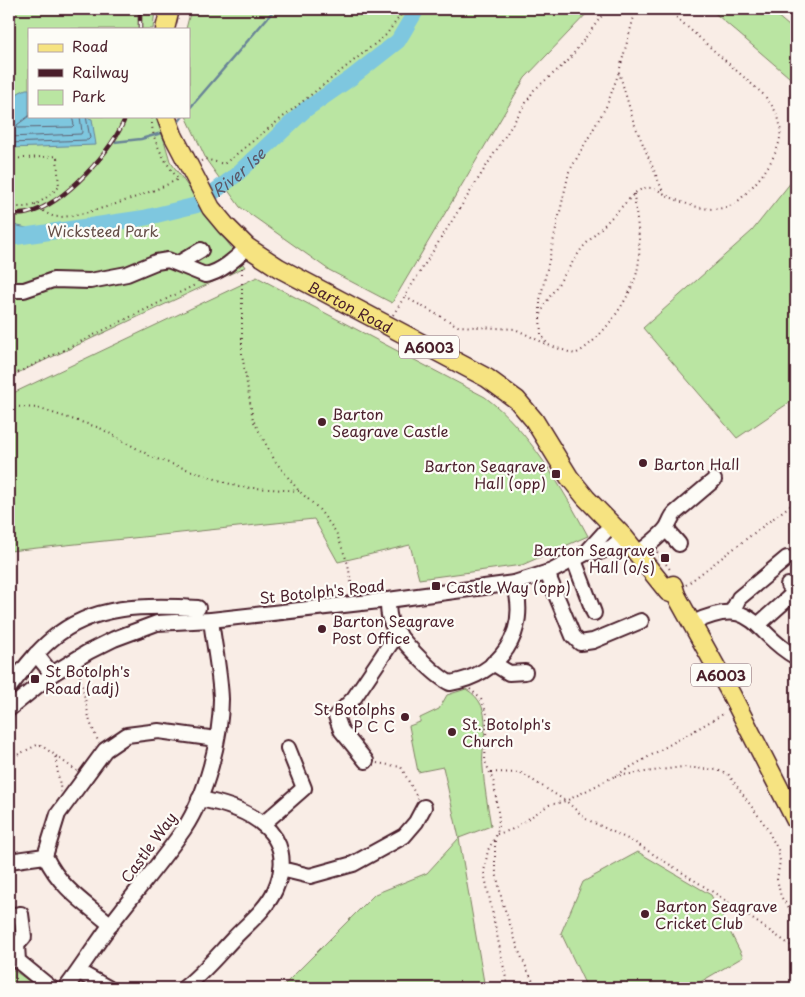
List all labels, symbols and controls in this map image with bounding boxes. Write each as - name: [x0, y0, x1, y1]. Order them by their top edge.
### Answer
- legend: [28, 28, 190, 118]
- text: Road: [72, 34, 108, 57]
- text: Railway: [72, 60, 129, 83]
- text: Park: [72, 84, 106, 107]
- water label: River Ise: [206, 141, 271, 202]
- park label: Wicksteed Park: [47, 219, 159, 242]
- street label: Barton Road: [304, 274, 397, 338]
- road number: A6003: [399, 336, 459, 358]
- place label: Barton Seagrave Castle: [332, 402, 449, 442]
- marker: Barton Seagrave Castle: [316, 416, 328, 428]
- place label: Barton Hall: [653, 452, 739, 475]
- place label: Barton Seagrave Hall (opp): [424, 454, 546, 494]
- marker: Barton Hall: [637, 457, 649, 469]
- marker: Barton Seagrave Hall (opp): [550, 468, 562, 480]
- place label: Barton Seagrave Hall (o/s): [533, 538, 655, 578]
- marker: Barton Seagrave Hall (o/s): [659, 552, 671, 564]
- street label: St Botolph's Road: [258, 573, 386, 609]
- place label: Castle Way (opp): [446, 575, 571, 598]
- marker: Castle Way (opp): [430, 580, 442, 592]
- place label: Barton Seagrave Post Office: [332, 609, 454, 649]
- marker: Barton Seagrave Post Office: [316, 623, 328, 635]
- place label: St Botolph's Road (adj): [45, 659, 130, 699]
- road number: A6003: [691, 664, 751, 686]
- marker: St Botolph's Road (adj): [29, 673, 41, 685]
- place label: St Botolphs P C C: [313, 697, 395, 737]
- marker: St Botolphs P C C: [399, 711, 411, 723]
- place label: St. Botolph's Church: [462, 712, 551, 752]
- marker: St. Botolph's Church: [446, 726, 458, 738]
- street label: Castle Way: [114, 807, 182, 887]
- place label: Barton Seagrave Cricket Club: [655, 894, 777, 934]
- marker: Barton Seagrave Cricket Club: [639, 908, 651, 920]

